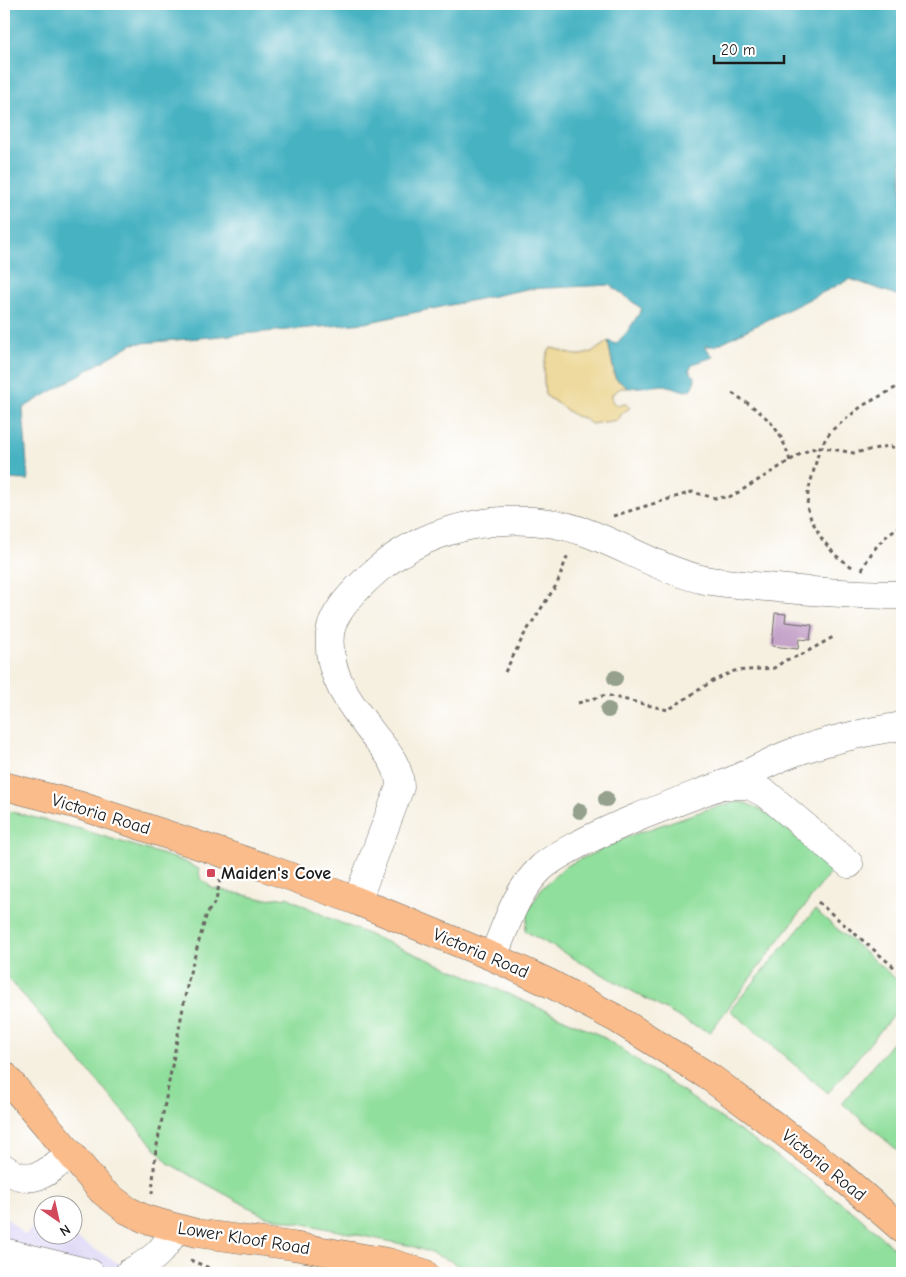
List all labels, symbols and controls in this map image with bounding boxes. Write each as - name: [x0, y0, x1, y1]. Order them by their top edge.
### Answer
- scale bar: [714, 32, 784, 64]
- text: 20 m: [721, 41, 755, 59]
- street label: Victoria Road: [49, 790, 153, 839]
- place label: Maiden's Cove: [221, 863, 331, 884]
- marker: Maiden's Cove: [205, 867, 217, 879]
- street label: Victoria Road: [430, 924, 532, 983]
- street label: Victoria Road: [777, 1125, 870, 1206]
- north arrow: [32, 1194, 82, 1244]
- street label: Lower Kloof Road: [176, 1218, 312, 1259]
- text: N: [56, 1221, 74, 1240]

